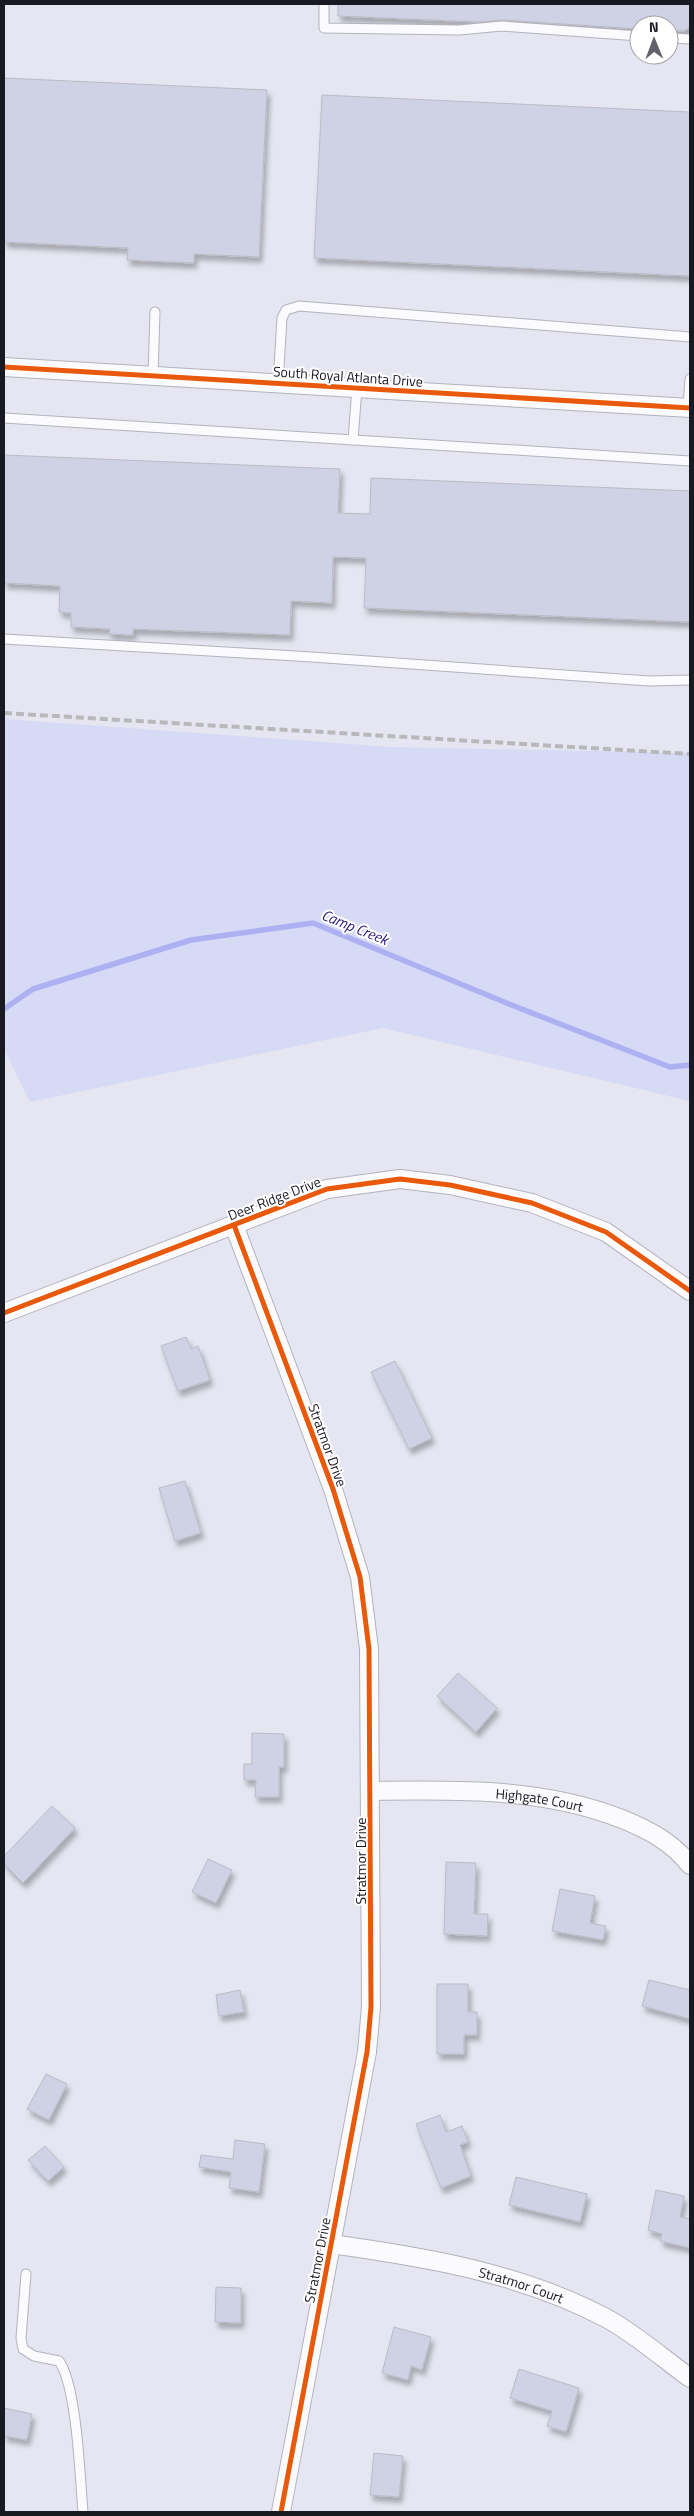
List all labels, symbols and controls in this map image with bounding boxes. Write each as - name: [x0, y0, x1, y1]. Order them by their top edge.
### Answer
- north arrow: [629, 15, 679, 65]
- text: N: [649, 16, 659, 37]
- street label: South Royal Atlanta Drive: [272, 360, 424, 392]
- water label: Camp Creek: [318, 903, 394, 952]
- street label: Deer Ridge Drive: [224, 1171, 324, 1225]
- street label: Stratmor Drive: [303, 1401, 353, 1489]
- street label: Highgate Court: [495, 1782, 586, 1816]
- street label: Stratmor Drive: [350, 1818, 371, 1904]
- street label: Stratmor Drive: [298, 2215, 336, 2305]
- street label: Stratmor Court: [477, 2261, 567, 2308]

